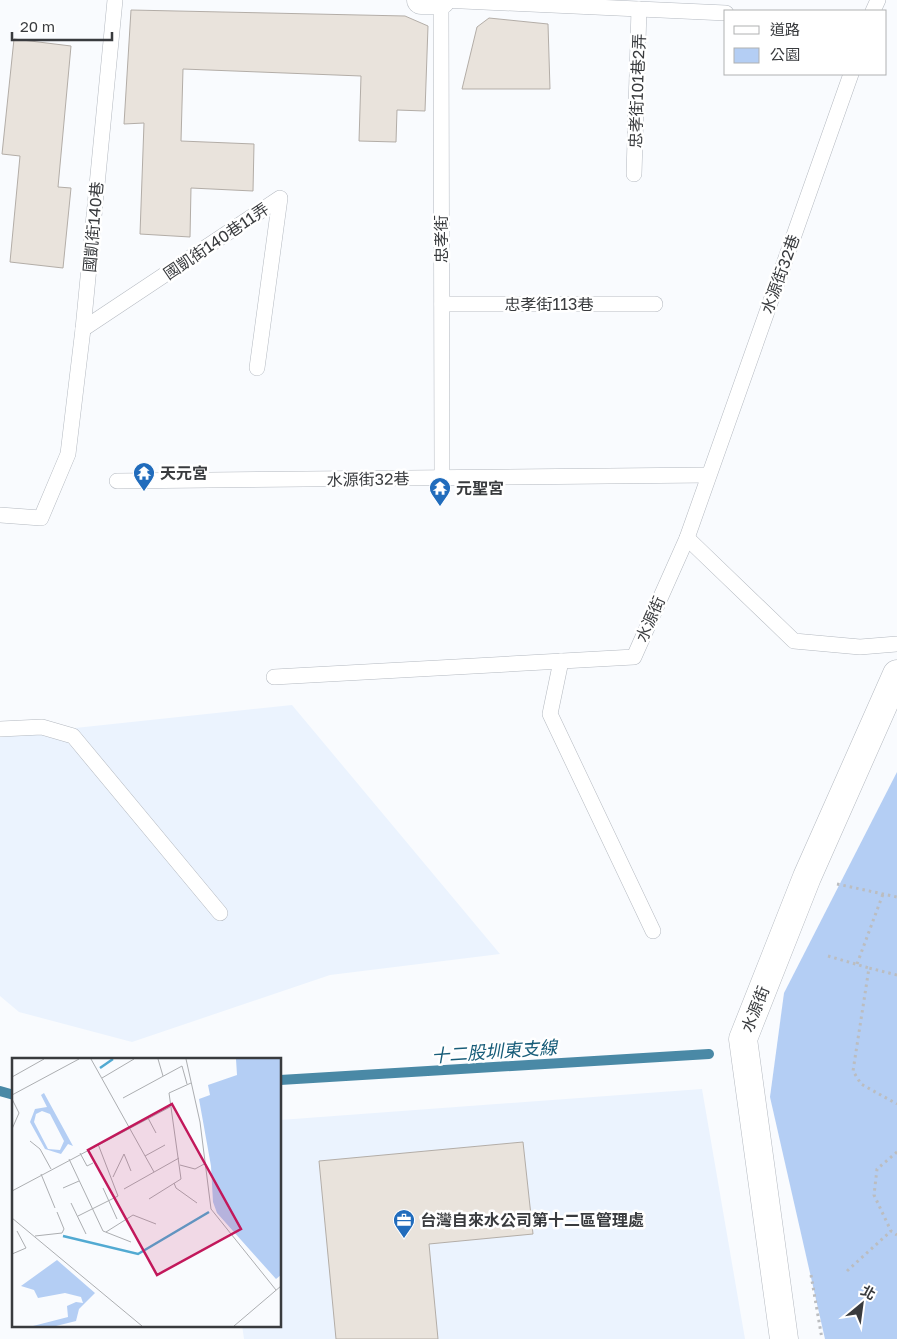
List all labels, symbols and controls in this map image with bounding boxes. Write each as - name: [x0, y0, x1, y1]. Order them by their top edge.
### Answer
- scale bar: [12, 10, 112, 42]
- legend: [724, 10, 887, 75]
- text: 20 m: [20, 17, 55, 35]
- text: 道路: [770, 20, 800, 38]
- street label: 忠孝街101巷2弄: [625, 33, 649, 149]
- text: 公園: [770, 45, 800, 63]
- street label: 國凱街140巷: [79, 181, 107, 273]
- street label: 國凱街140巷11弄: [159, 198, 273, 284]
- street label: 忠孝街: [431, 215, 451, 263]
- street label: 水源街32巷: [756, 232, 804, 316]
- street label: 忠孝街113巷: [505, 294, 593, 314]
- temple icon: 天元宮: [132, 461, 156, 492]
- place label: 天元宮: [160, 463, 208, 483]
- street label: 水源街32巷: [327, 468, 409, 490]
- temple icon: 元聖宮: [428, 476, 452, 507]
- place label: 元聖宮: [456, 478, 504, 498]
- street label: 水源街: [631, 593, 669, 645]
- street label: 水源街: [737, 983, 773, 1035]
- water label: 十二股圳東支線: [430, 1035, 560, 1066]
- inset map: [12, 1058, 281, 1326]
- office icon: 台灣自來水公司第十二區管理處: [392, 1208, 416, 1239]
- place label: 台灣自來水公司第十二區管理處: [420, 1210, 644, 1230]
- north arrow: [837, 1279, 887, 1329]
- text: 北: [858, 1281, 879, 1303]

